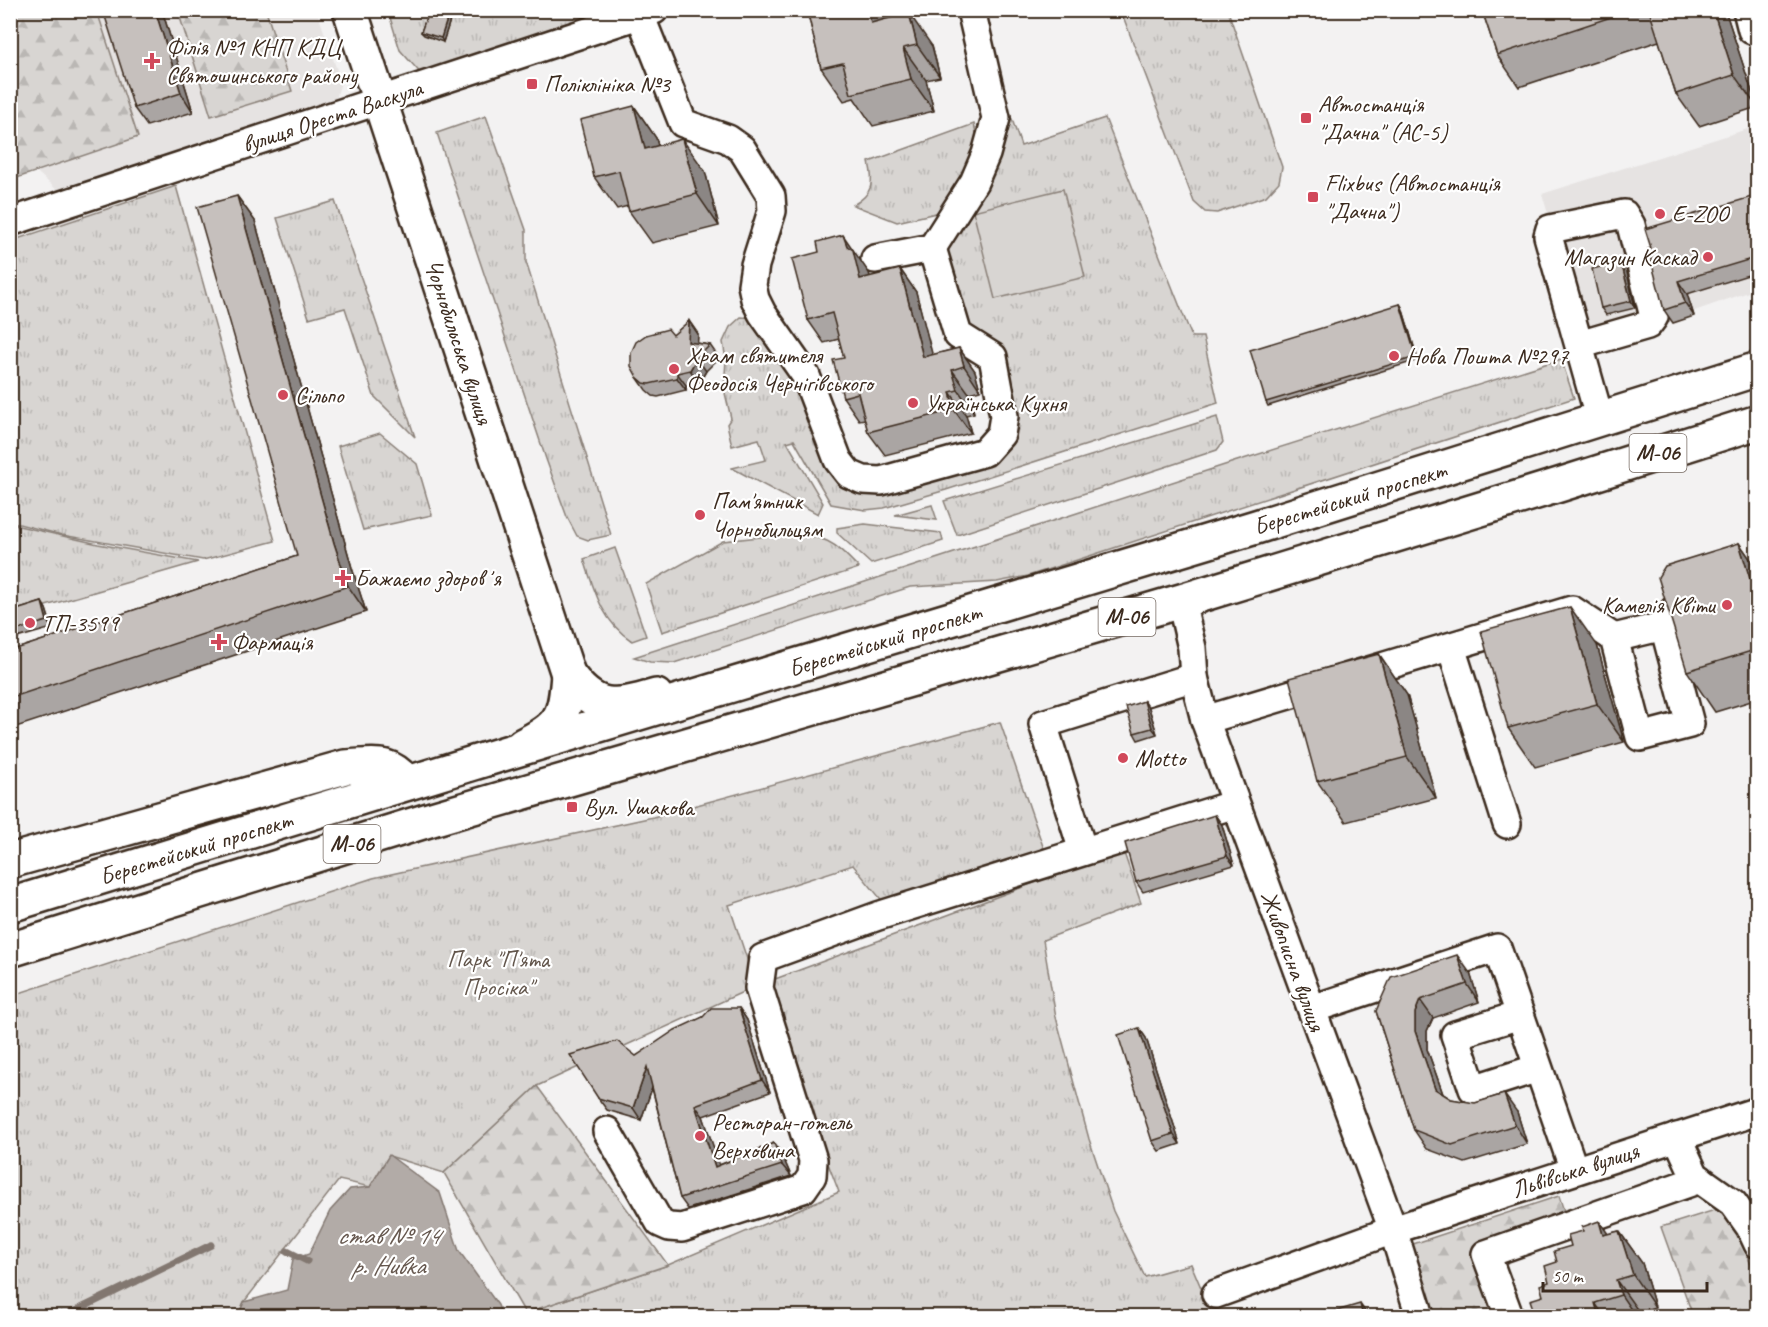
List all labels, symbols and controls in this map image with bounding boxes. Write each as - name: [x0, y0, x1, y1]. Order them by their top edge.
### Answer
- place label: Філія №1 КНП КДЦ Святошинського району: [166, 32, 359, 90]
- marker: Філія №1 КНП КДЦ Святошинського району: [143, 52, 161, 70]
- place label: Поліклініка №3: [544, 69, 672, 99]
- street label: вулиця Ореста Васкула: [238, 72, 427, 159]
- marker: Поліклініка №3: [525, 77, 539, 91]
- place label: Автостанція "Дачна" (АС-5): [1318, 89, 1448, 147]
- marker: Автостанція "Дачна" (АС-5): [1299, 111, 1313, 125]
- place label: Flixbus (Автостанція "Дачна"): [1325, 168, 1501, 226]
- marker: Flixbus (Автостанція "Дачна"): [1306, 190, 1320, 204]
- place label: E-ZOO: [1672, 199, 1730, 229]
- marker: E-ZOO: [1653, 207, 1667, 221]
- place label: Магазин Каскад: [1564, 242, 1699, 272]
- marker: Магазин Каскад: [1701, 250, 1715, 264]
- street label: Чорнобильська вулиця: [418, 256, 500, 429]
- place label: Храм святителя Феодосія Чернігівського: [686, 340, 875, 398]
- place label: Нова Пошта №297: [1406, 341, 1570, 371]
- marker: Нова Пошта №297: [1387, 349, 1401, 363]
- marker: Храм святителя Феодосія Чернігівського: [667, 362, 681, 376]
- place label: Сільпо: [295, 380, 345, 410]
- marker: Сільпо: [276, 388, 290, 402]
- place label: Українська Кухня: [925, 388, 1068, 418]
- marker: Українська Кухня: [906, 396, 920, 410]
- road number: М-06: [1630, 434, 1686, 472]
- street label: Берестейський проспект: [1250, 454, 1451, 542]
- place label: Пам'ятник Чорнобильцям: [712, 486, 824, 544]
- marker: Пам'ятник Чорнобильцям: [693, 508, 707, 522]
- place label: Бажаємо здоровʼя: [355, 563, 502, 593]
- marker: Бажаємо здоровʼя: [336, 571, 350, 585]
- place label: Камелія Квіти: [1602, 590, 1717, 620]
- street label: Берестейський проспект: [785, 596, 986, 684]
- road number: М-06: [1098, 598, 1156, 636]
- marker: Камелія Квіти: [1720, 598, 1734, 612]
- place label: ТП-3599: [42, 608, 121, 638]
- marker: ТП-3599: [23, 616, 37, 630]
- place label: Фармація: [231, 627, 314, 657]
- marker: Фармація: [212, 635, 226, 649]
- place label: Motto: [1135, 743, 1188, 773]
- marker: Motto: [1116, 751, 1130, 765]
- place label: Вул. Ушакова: [584, 792, 696, 822]
- marker: Вул. Ушакова: [565, 800, 579, 814]
- street label: Берестейський проспект: [96, 804, 297, 892]
- road number: М-06: [324, 825, 380, 863]
- street label: Живописна вулиця: [1254, 887, 1333, 1037]
- park label: Парк "П'ята Просіка": [447, 944, 550, 1002]
- place label: Ресторан-готель Верховина: [712, 1107, 853, 1165]
- marker: Ресторан-готель Верховина: [693, 1129, 707, 1143]
- street label: Львівська вулиця: [1508, 1135, 1644, 1205]
- water label: став № 14 р. Нивка: [337, 1219, 444, 1282]
- scale bar: [1543, 1255, 1706, 1293]
- text: 50 m: [1552, 1265, 1585, 1287]

